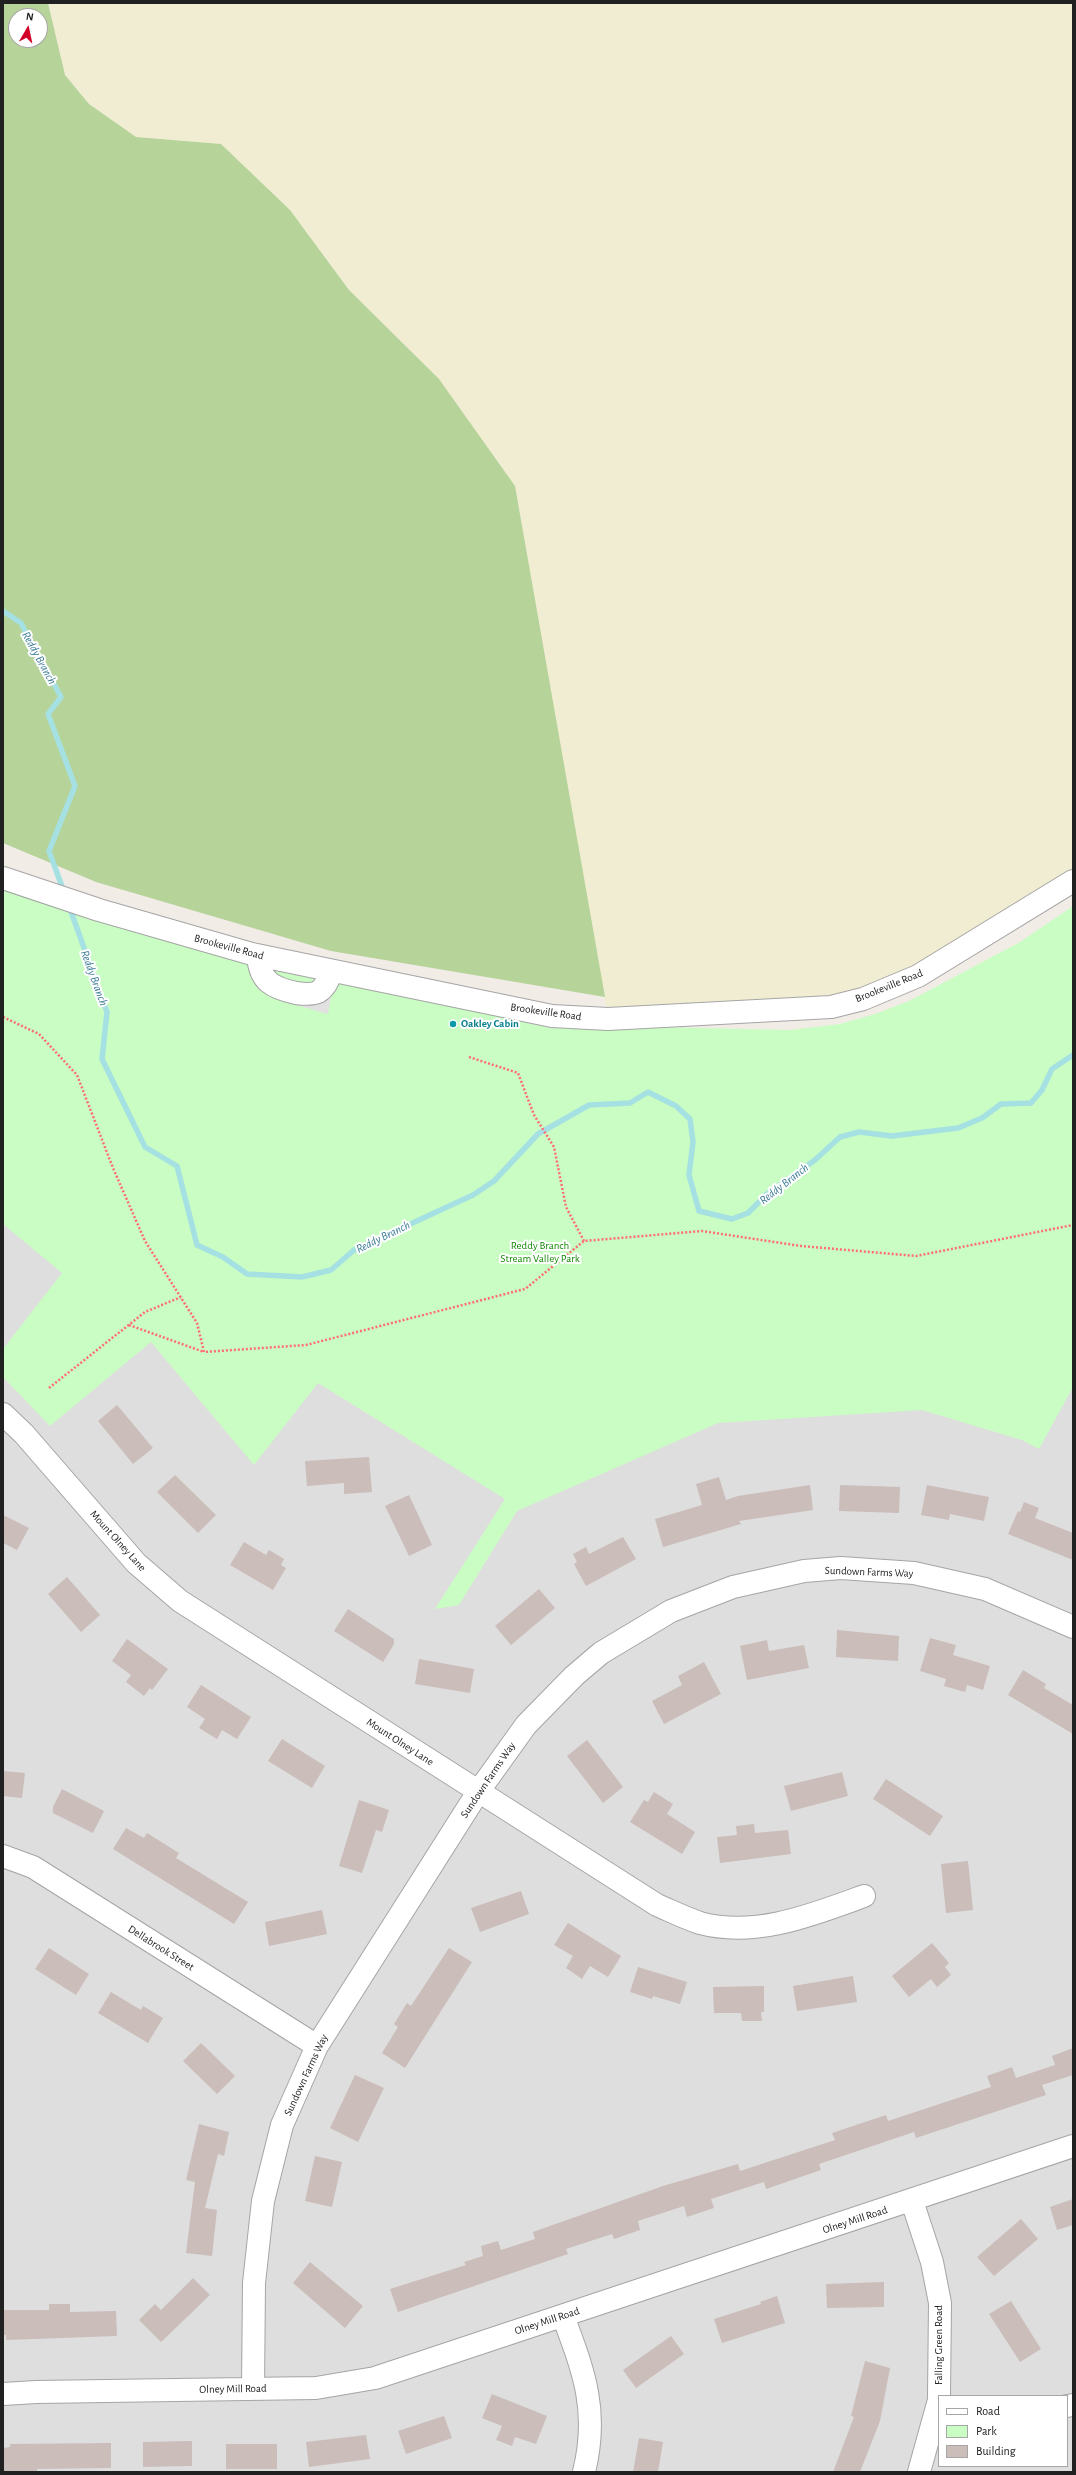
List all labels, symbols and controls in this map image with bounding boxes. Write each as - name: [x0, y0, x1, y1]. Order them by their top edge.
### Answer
- north arrow: [8, 8, 48, 48]
- text: N: [25, 11, 34, 23]
- water label: Reddy Branch: [19, 629, 59, 687]
- street label: Brookeville Road: [193, 931, 265, 963]
- water label: Reddy Branch: [77, 948, 111, 1008]
- street label: Brookeville Road: [853, 966, 925, 1006]
- street label: Brookeville Road: [510, 1000, 582, 1024]
- place label: Oakley Cabin: [461, 1017, 519, 1031]
- marker: Oakley Cabin: [448, 1019, 458, 1029]
- water label: Reddy Branch: [757, 1160, 811, 1208]
- water label: Reddy Branch: [354, 1218, 412, 1256]
- park label: Reddy Branch Stream Valley Park: [500, 1239, 580, 1265]
- street label: Mount Olney Lane: [87, 1508, 149, 1574]
- street label: Sundown Farms Way: [824, 1564, 914, 1580]
- street label: Mount Olney Lane: [364, 1715, 436, 1769]
- street label: Sundown Farms Way: [458, 1740, 518, 1820]
- street label: Dellabrook Street: [126, 1922, 196, 1974]
- street label: Sundown Farms Way: [281, 2032, 331, 2118]
- street label: Olney Mill Road: [821, 2203, 889, 2237]
- street label: Olney Mill Road: [513, 2304, 581, 2338]
- street label: Falling Green Road: [932, 2305, 946, 2385]
- street label: Olney Mill Road: [199, 2382, 267, 2396]
- legend: [938, 2395, 1068, 2467]
- text: Road: [976, 2405, 1000, 2417]
- text: Park: [976, 2425, 997, 2437]
- text: Building: [976, 2445, 1016, 2457]

